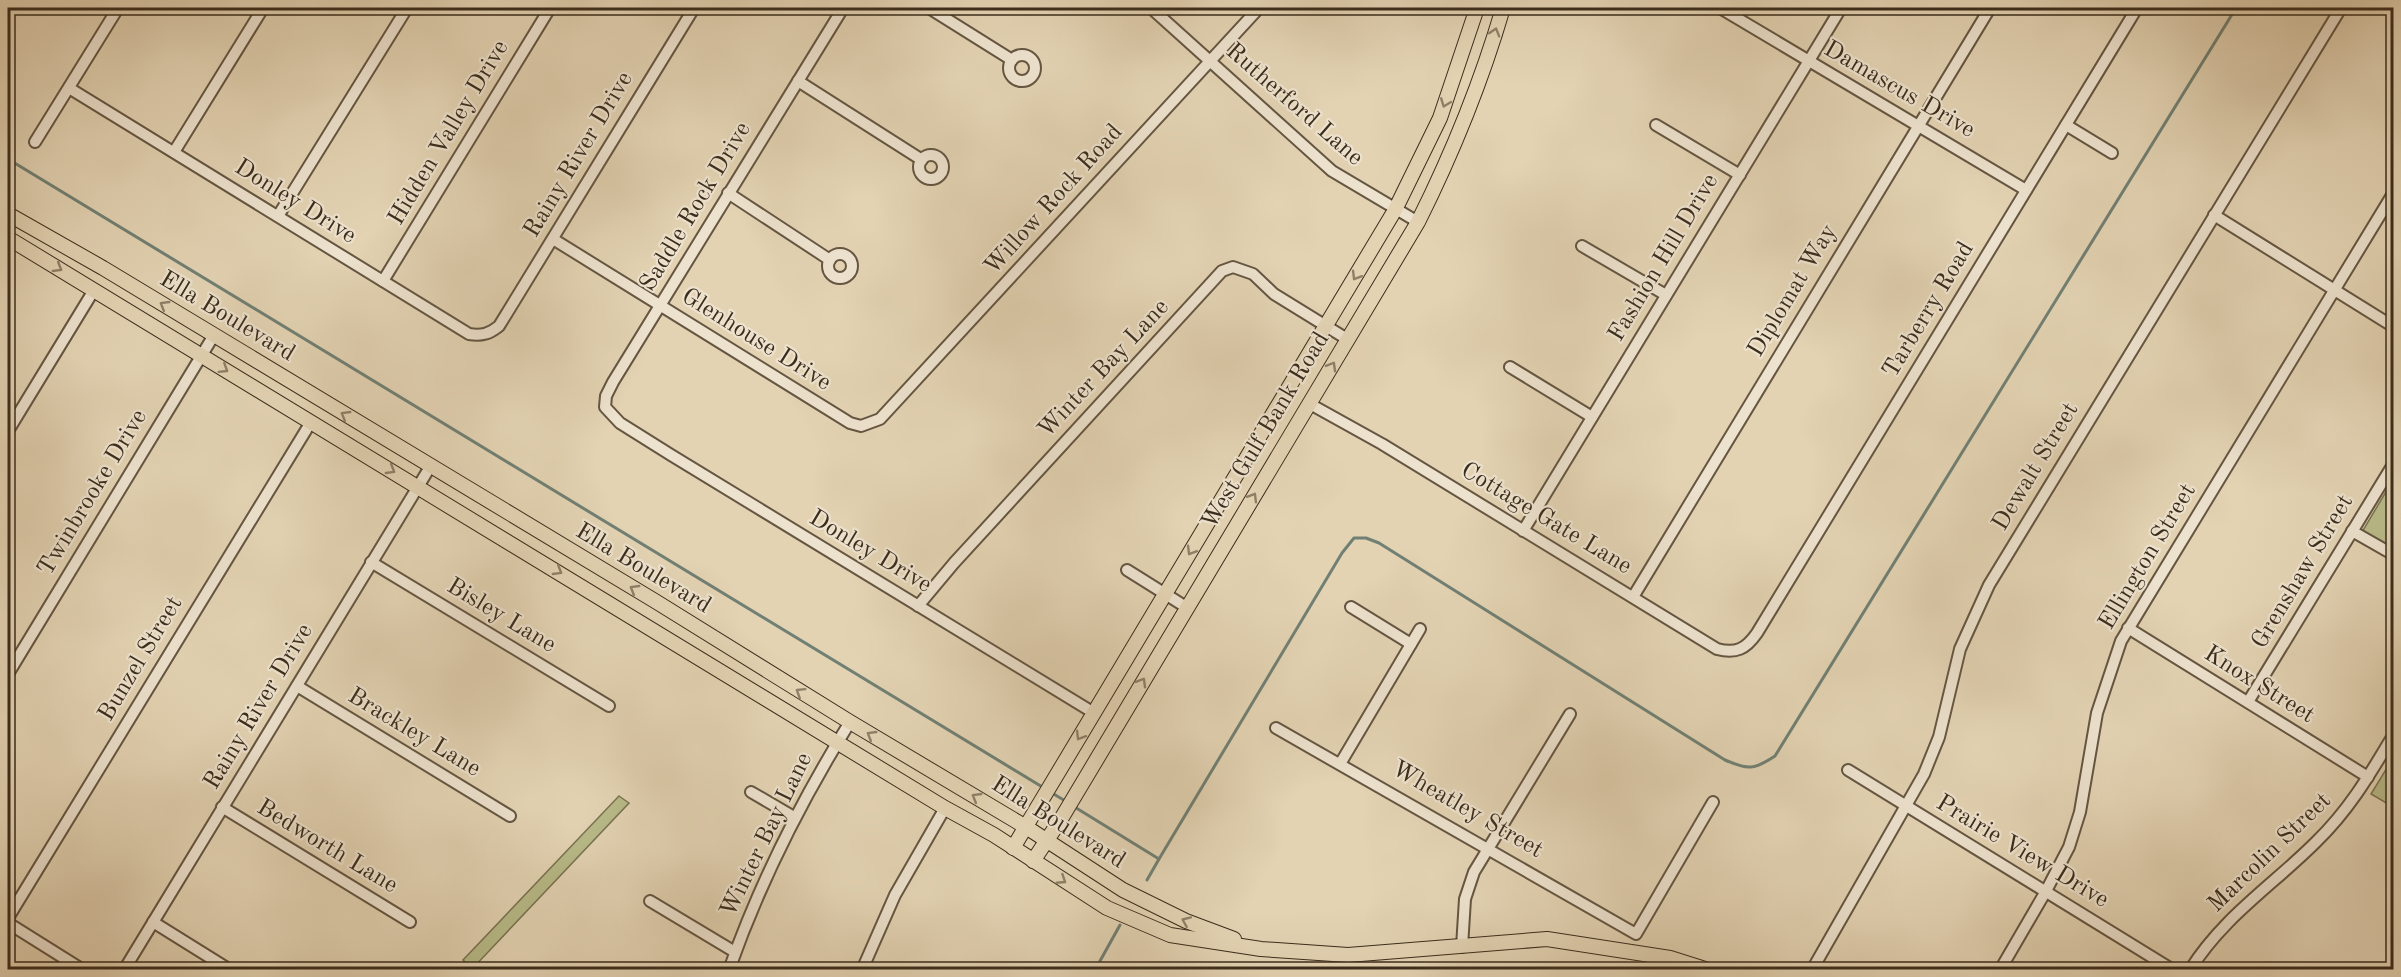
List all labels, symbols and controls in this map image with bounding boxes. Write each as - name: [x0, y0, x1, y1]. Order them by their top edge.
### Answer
- one-way arrow: [1488, 27, 1500, 38]
- street label: Hidden Valley Drive: [384, 37, 514, 229]
- street label: Damascus Drive: [1819, 37, 1979, 143]
- street label: Rutherford Lane: [1221, 39, 1367, 171]
- street label: Rainy River Drive: [520, 68, 638, 242]
- one-way arrow: [1440, 97, 1453, 108]
- street label: Saddle Rock Drive: [636, 118, 756, 296]
- street label: Willow Rock Road: [980, 120, 1128, 280]
- street label: Donley Drive: [230, 155, 360, 249]
- street label: Fashion Hill Drive: [1605, 170, 1723, 346]
- street label: Diplomat Way: [1744, 220, 1842, 361]
- street label: Tarberry Road: [1879, 238, 1979, 382]
- one-way arrow: [52, 260, 62, 272]
- street label: Ella Boulevard: [155, 267, 299, 367]
- one-way arrow: [1352, 270, 1364, 280]
- street label: Glenhouse Drive: [677, 284, 835, 396]
- street label: Winter Bay Lane: [1034, 295, 1174, 443]
- one-way arrow: [160, 301, 170, 313]
- street label: West Gulf Bank Road: [1198, 328, 1334, 534]
- one-way arrow: [218, 361, 229, 372]
- one-way arrow: [1325, 362, 1336, 372]
- street label: Dewalt Street: [1988, 399, 2084, 535]
- street label: Twinbrooke Drive: [34, 406, 152, 580]
- one-way arrow: [341, 411, 351, 422]
- street label: Cottage Gate Lane: [1456, 459, 1636, 579]
- one-way arrow: [385, 462, 395, 474]
- street label: Ellington Street: [2095, 480, 2201, 634]
- street label: Grenshaw Street: [2248, 491, 2358, 653]
- one-way arrow: [1246, 493, 1257, 503]
- street label: Donley Drive: [805, 506, 935, 598]
- street label: Ella Boulevard: [571, 519, 715, 619]
- one-way arrow: [1187, 545, 1199, 555]
- one-way arrow: [552, 564, 562, 576]
- street label: Bisley Lane: [442, 574, 560, 658]
- one-way arrow: [630, 585, 640, 596]
- street label: Bunzel Street: [94, 592, 188, 726]
- street label: Rainy River Drive: [200, 620, 318, 794]
- street label: Knox Street: [2200, 642, 2318, 728]
- one-way arrow: [1134, 678, 1146, 688]
- street label: Brackley Lane: [343, 684, 485, 782]
- one-way arrow: [796, 687, 806, 699]
- one-way arrow: [1076, 730, 1087, 740]
- one-way arrow: [867, 731, 877, 742]
- street label: Winter Bay Lane: [717, 749, 817, 921]
- street label: Wheatley Street: [1387, 757, 1547, 863]
- street label: Ella Boulevard: [987, 772, 1129, 874]
- street label: Marcolin Street: [2204, 789, 2336, 917]
- street label: Prairie View Drive: [1932, 791, 2112, 913]
- one-way arrow: [972, 793, 982, 805]
- street label: Bedworth Lane: [252, 796, 402, 898]
- one-way arrow: [1056, 872, 1066, 884]
- one-way arrow: [1182, 916, 1193, 928]

